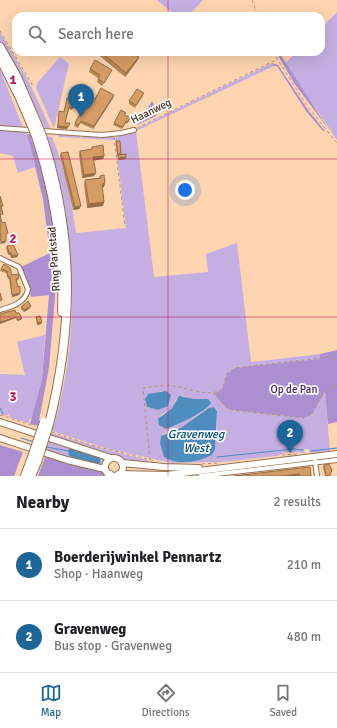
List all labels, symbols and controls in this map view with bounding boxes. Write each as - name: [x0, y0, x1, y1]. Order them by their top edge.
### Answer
- search box: [12, 12, 325, 56]
- icon: search: [26, 23, 48, 45]
- text: Search here: [58, 25, 134, 43]
- text: 1: [9, 72, 17, 88]
- pin: 1: [68, 84, 94, 117]
- street label: Haanweg: [129, 96, 174, 126]
- your location: [175, 180, 195, 200]
- street label: Ring Parkstad: [45, 226, 63, 292]
- text: 2: [9, 231, 17, 247]
- park label: Op de Pan: [271, 383, 317, 396]
- text: 3: [9, 389, 17, 405]
- pin: 2: [277, 420, 303, 453]
- water label: Gravenweg West: [168, 427, 226, 456]
- text: Nearby: [16, 492, 69, 513]
- text: 2 results: [273, 494, 321, 510]
- text: Boerderijwinkel Pennartz: [54, 548, 221, 566]
- text: 1: [25, 557, 33, 573]
- text: 210 m: [287, 557, 321, 573]
- text: Shop · Haanweg: [54, 566, 143, 582]
- text: Gravenweg: [54, 620, 126, 638]
- text: 2: [25, 629, 33, 645]
- text: 480 m: [287, 629, 321, 645]
- text: Bus stop · Gravenweg: [54, 638, 172, 654]
- tab: Map: [40, 682, 62, 719]
- tab: Directions: [142, 682, 190, 719]
- tab: Saved: [269, 682, 297, 719]

